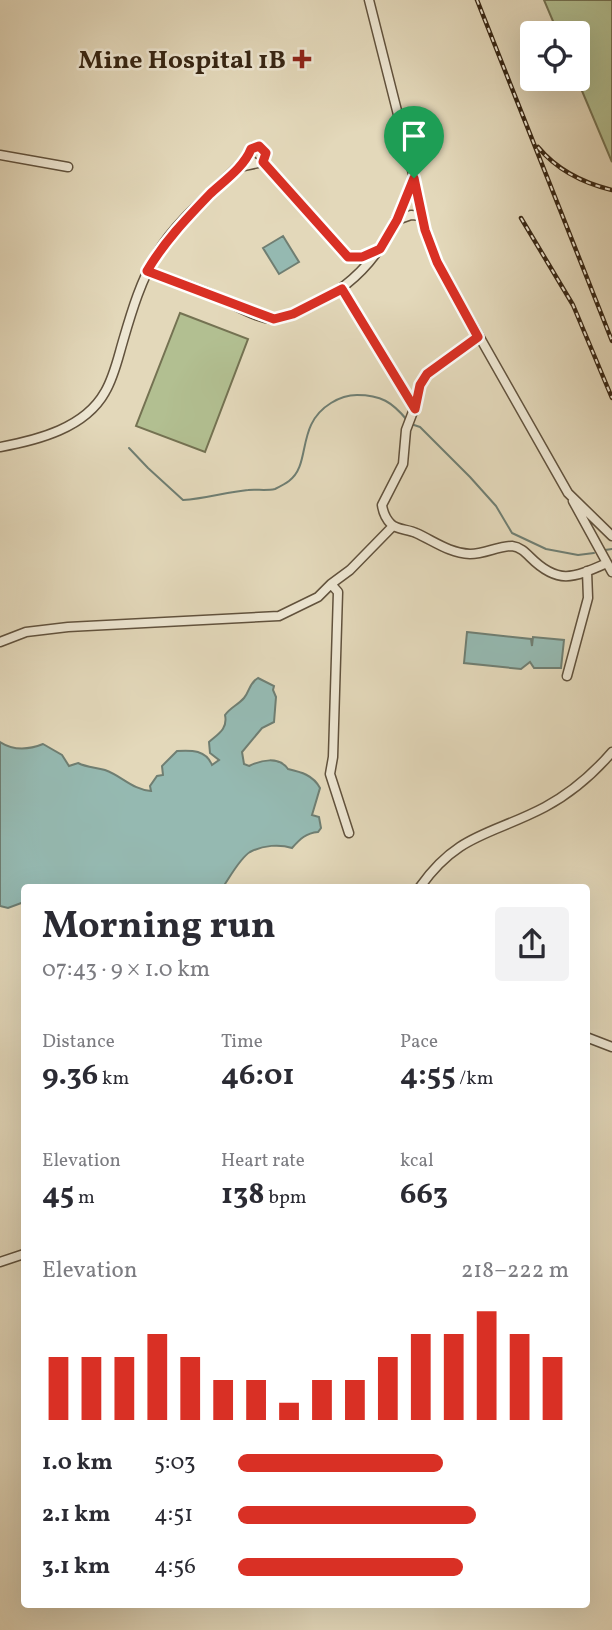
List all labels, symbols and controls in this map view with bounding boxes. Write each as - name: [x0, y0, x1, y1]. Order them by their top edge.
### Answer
- map controls: [520, 21, 590, 91]
- button: locate: [520, 21, 590, 91]
- place label: Mine Hospital 1B: [78, 43, 286, 79]
- marker: Mine Hospital 1B: [292, 49, 312, 69]
- pin: [384, 106, 444, 178]
- icon: arrive: [395, 117, 433, 155]
- text: Morning run: [42, 901, 276, 954]
- button: share: [495, 907, 569, 981]
- text: 07:43 · 9 × 1.0 km: [42, 954, 210, 986]
- text: Distance: [42, 1029, 115, 1055]
- text: Time: [221, 1029, 263, 1055]
- text: Pace: [400, 1029, 438, 1055]
- text: 9.36: [42, 1055, 98, 1097]
- text: 46:01: [221, 1055, 295, 1097]
- text: 4:55: [400, 1055, 456, 1097]
- text: km: [98, 1066, 129, 1092]
- text: /km: [456, 1066, 493, 1092]
- text: Elevation: [42, 1148, 121, 1174]
- text: Heart rate: [221, 1148, 305, 1174]
- text: kcal: [400, 1148, 434, 1174]
- text: 45: [42, 1174, 74, 1216]
- text: 138: [221, 1174, 265, 1216]
- text: 663: [400, 1174, 448, 1216]
- text: m: [74, 1185, 95, 1211]
- text: bpm: [265, 1185, 307, 1211]
- text: Elevation: [42, 1255, 138, 1287]
- text: 218–222 m: [461, 1255, 569, 1287]
- text: 1.0 km: [42, 1447, 113, 1479]
- text: 5:03: [154, 1447, 196, 1479]
- text: 2.1 km: [42, 1499, 111, 1531]
- text: 4:51: [154, 1499, 193, 1531]
- text: 3.1 km: [42, 1551, 110, 1583]
- text: 4:56: [154, 1551, 196, 1583]

